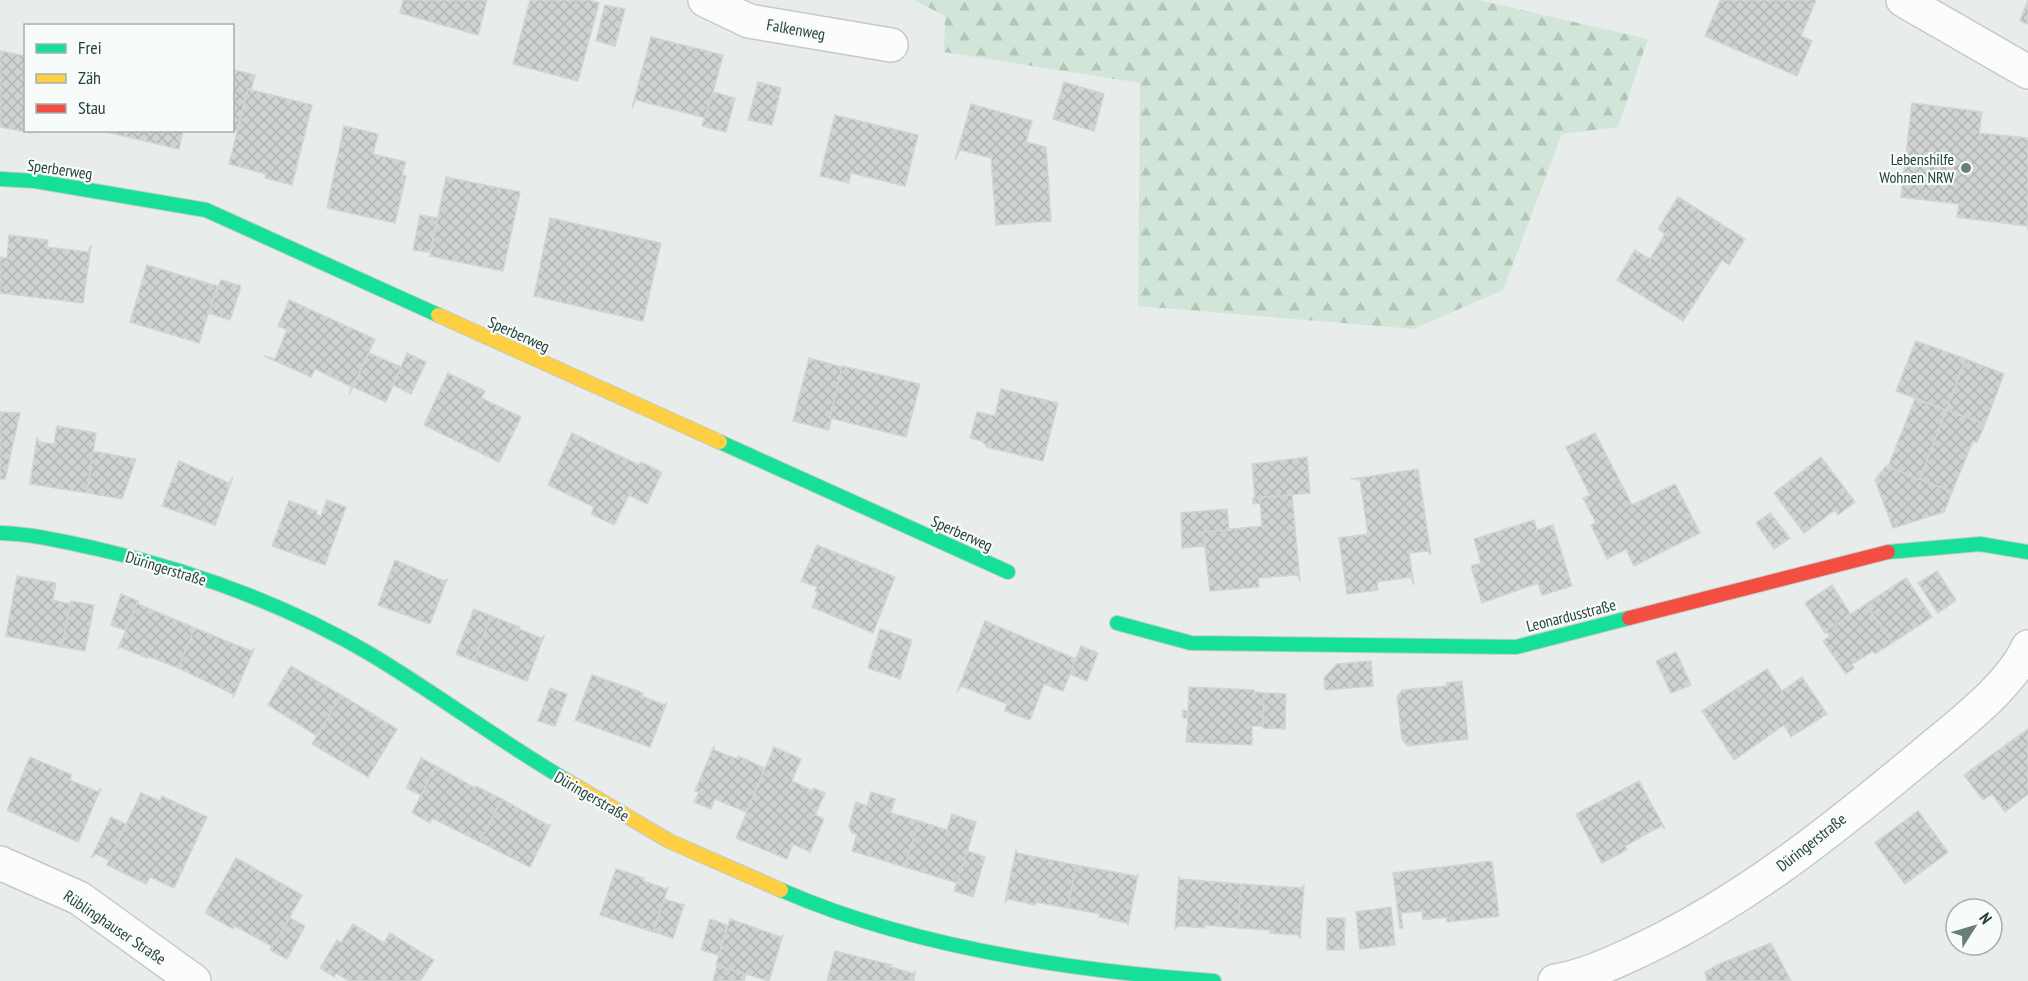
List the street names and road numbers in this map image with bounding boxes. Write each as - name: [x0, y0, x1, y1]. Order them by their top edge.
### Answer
- street label: Falkenweg: [765, 14, 827, 44]
- street label: Sperberweg: [26, 155, 94, 183]
- street label: Sperberweg: [485, 312, 553, 356]
- street label: Sperberweg: [928, 511, 996, 555]
- street label: Düringerstraße: [123, 546, 209, 590]
- street label: Leonardusstraße: [1524, 594, 1618, 636]
- street label: Düringerstraße: [551, 767, 633, 825]
- street label: Düringerstraße: [1772, 809, 1850, 875]
- street label: Rüblinghauser Straße: [60, 885, 170, 969]

